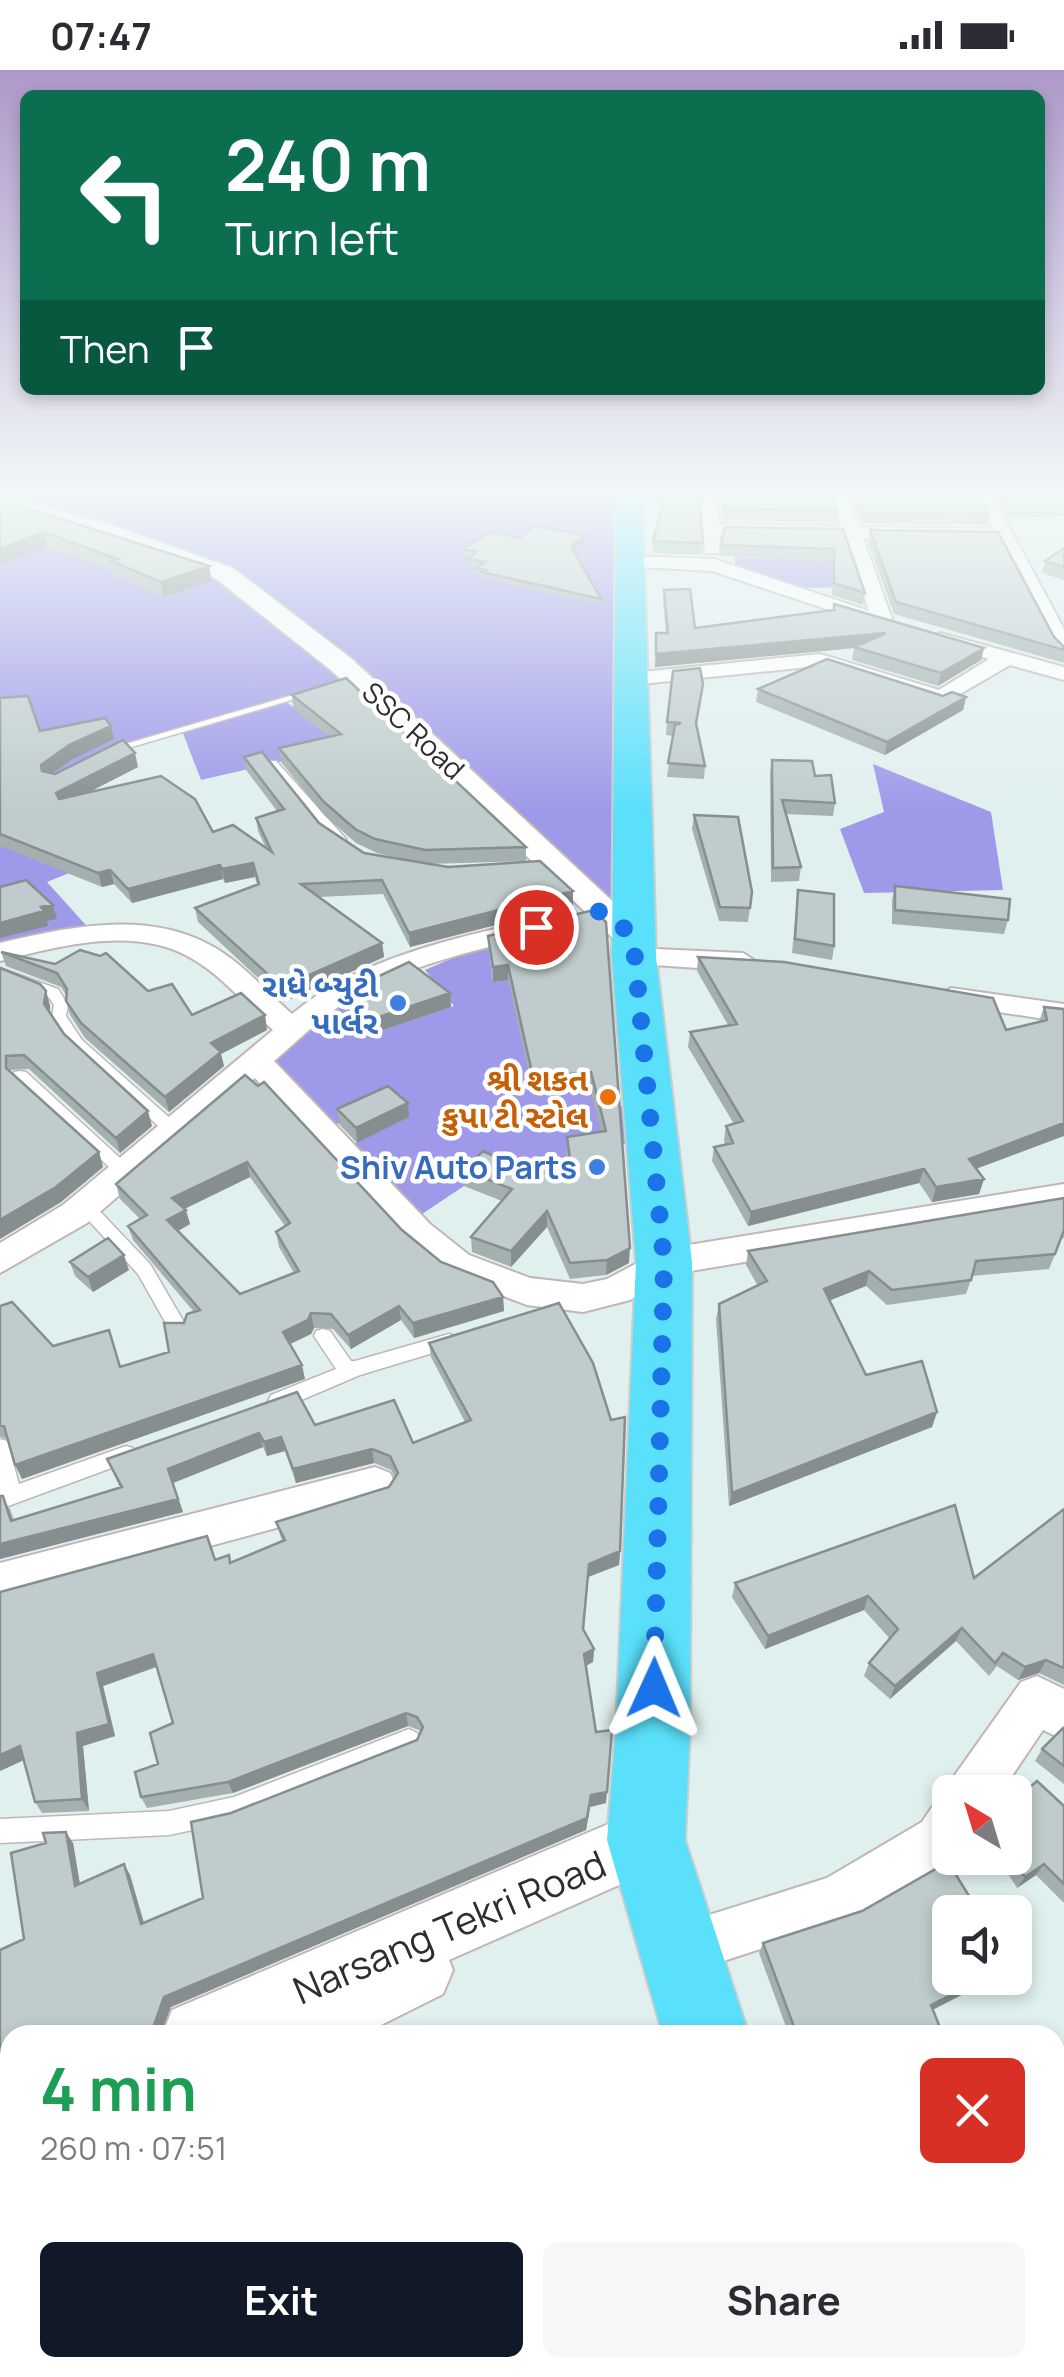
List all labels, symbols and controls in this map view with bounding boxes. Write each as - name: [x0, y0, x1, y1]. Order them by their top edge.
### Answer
- text: 07:47: [50, 9, 152, 61]
- text: 240 m: [225, 116, 431, 212]
- icon: left: [60, 130, 190, 260]
- text: Turn left: [225, 207, 399, 269]
- icon: arrive: [169, 320, 224, 375]
- text: Then: [60, 322, 149, 374]
- street label: SSC Road: [355, 673, 473, 787]
- pin: [494, 885, 579, 970]
- icon: arrive: [509, 900, 564, 955]
- place label: રાધે બ્યુટી પાર્લર: [262, 963, 379, 1044]
- marker: રાધે બ્યુટી પાર્લર: [387, 992, 409, 1014]
- place label: શ્રી શકત કુપા ટી સ્ટોલ: [441, 1057, 589, 1138]
- marker: શ્રી શકત કુપા ટી સ્ટોલ: [597, 1086, 619, 1108]
- place label: Shiv Auto Parts: [340, 1145, 577, 1189]
- marker: Shiv Auto Parts: [586, 1156, 608, 1178]
- position arrow: [602, 1636, 706, 1740]
- north arrow: [932, 1775, 1032, 1875]
- map controls: [932, 1775, 1032, 1995]
- street label: Narsang Tekri Road: [285, 1837, 613, 2015]
- button: sound: [932, 1895, 1032, 1995]
- text: 4 min: [40, 2047, 197, 2129]
- button: close: [920, 2058, 1025, 2163]
- text: 260 m · 07:51: [40, 2126, 227, 2170]
- button: Exit: [40, 2242, 523, 2357]
- button: Share: [543, 2242, 1025, 2357]

